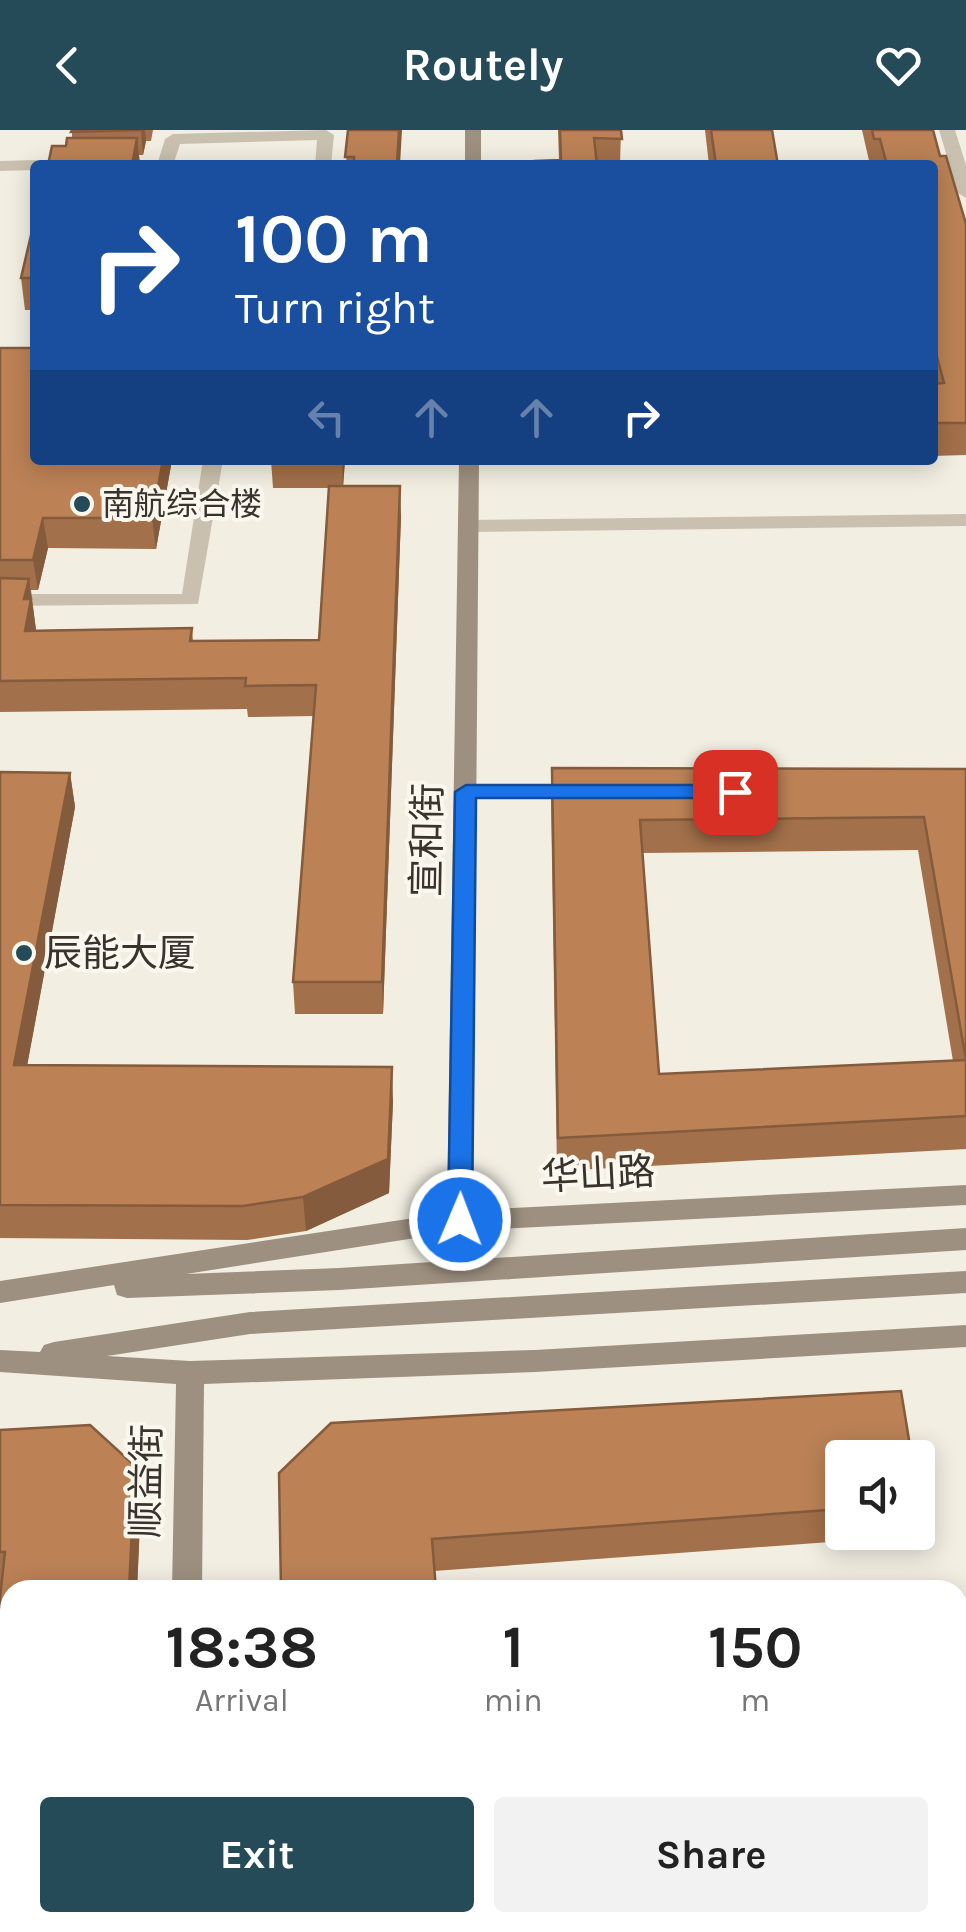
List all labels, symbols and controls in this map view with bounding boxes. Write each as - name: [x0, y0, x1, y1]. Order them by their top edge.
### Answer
- icon: back: [40, 38, 95, 93]
- icon: heart: [871, 38, 926, 93]
- text: Routely: [403, 39, 563, 91]
- text: 100 m: [235, 198, 433, 280]
- icon: right: [70, 200, 200, 330]
- text: Turn right: [235, 282, 435, 334]
- icon: left: [299, 390, 354, 445]
- icon: ahead: [404, 390, 459, 445]
- icon: ahead: [509, 390, 564, 445]
- icon: right: [614, 390, 669, 445]
- place label: 南航综合楼: [102, 486, 262, 523]
- marker: 南航综合楼: [71, 493, 93, 515]
- pin: [693, 750, 778, 835]
- icon: arrive: [708, 765, 763, 820]
- street label: 宣和街: [404, 783, 451, 897]
- place label: 辰能大厦: [44, 931, 196, 976]
- marker: 辰能大厦: [13, 942, 35, 964]
- street label: 华山路: [540, 1149, 656, 1200]
- position arrow: [408, 1168, 512, 1272]
- street label: 顺益街: [123, 1424, 170, 1538]
- map controls: [825, 1440, 935, 1550]
- button: sound: [825, 1440, 935, 1550]
- text: 18:38: [166, 1612, 318, 1682]
- text: 1: [502, 1612, 524, 1682]
- text: 150: [708, 1612, 802, 1682]
- text: Arrival: [195, 1682, 289, 1719]
- text: min: [484, 1682, 542, 1719]
- text: m: [740, 1682, 770, 1719]
- button: Exit: [40, 1797, 474, 1912]
- button: Share: [494, 1797, 928, 1912]

